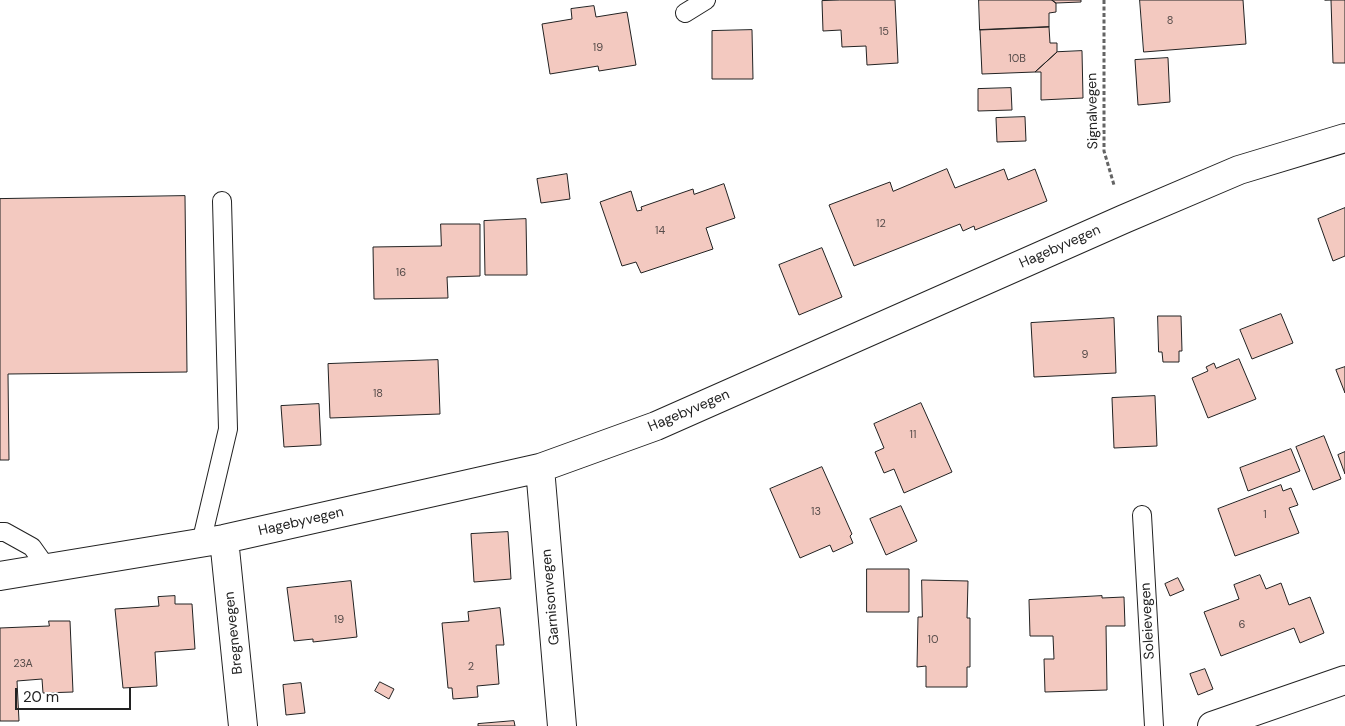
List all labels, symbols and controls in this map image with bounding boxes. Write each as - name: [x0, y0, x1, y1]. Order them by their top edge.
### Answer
- house number: 8: [1167, 14, 1173, 28]
- house number: 15: [879, 25, 889, 39]
- house number: 19: [593, 41, 603, 55]
- house number: 10B: [1008, 52, 1026, 66]
- street label: Signalvegen: [1084, 73, 1102, 149]
- house number: 12: [876, 217, 886, 231]
- street label: Hagebyvegen: [1017, 222, 1103, 272]
- house number: 14: [655, 224, 665, 238]
- house number: 16: [396, 266, 406, 280]
- house number: 9: [1082, 348, 1088, 362]
- street label: Hagebyvegen: [646, 386, 732, 436]
- house number: 18: [373, 387, 383, 401]
- house number: 11: [910, 428, 916, 442]
- street label: Hagebyvegen: [257, 504, 345, 540]
- house number: 13: [811, 505, 821, 519]
- house number: 1: [1263, 508, 1267, 522]
- street label: Garnisonvegen: [538, 548, 564, 646]
- street label: Soleievegen: [1138, 582, 1158, 660]
- street label: Bregnevegen: [221, 591, 247, 675]
- house number: 19: [334, 613, 344, 627]
- house number: 6: [1239, 618, 1245, 632]
- house number: 10: [928, 633, 938, 647]
- house number: 23A: [13, 657, 33, 671]
- house number: 2: [468, 660, 474, 674]
- scale bar: [18, 678, 134, 710]
- text: 20 m: [23, 687, 59, 707]

